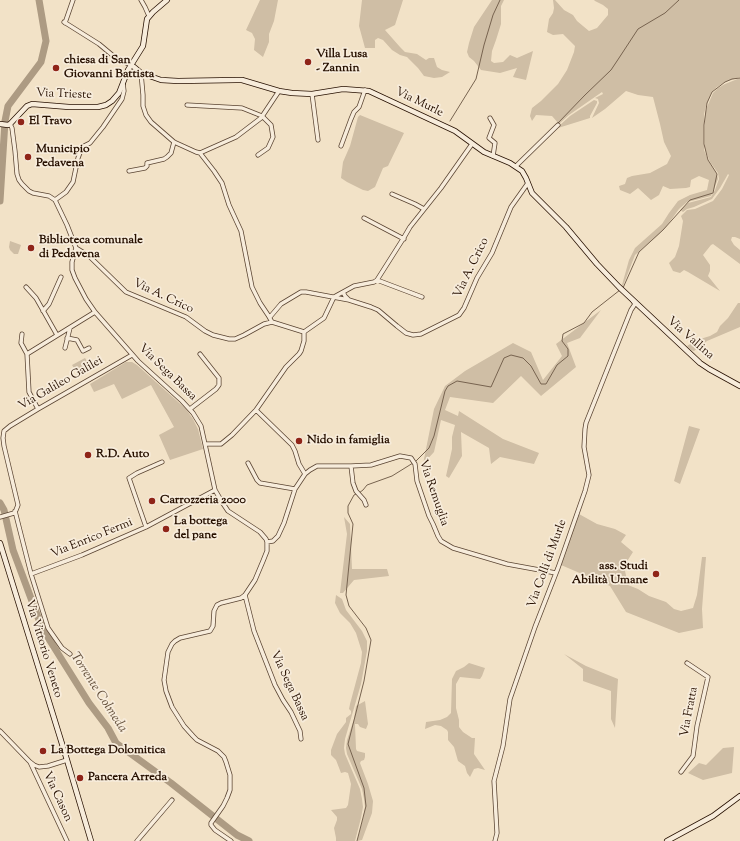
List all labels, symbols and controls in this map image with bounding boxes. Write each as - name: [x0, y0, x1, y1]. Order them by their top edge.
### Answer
- place label: Villa Lusa - Zannin: [316, 48, 368, 76]
- place label: chiesa di San Giovanni Battista: [64, 54, 154, 82]
- marker: Villa Lusa - Zannin: [303, 57, 313, 67]
- marker: chiesa di San Giovanni Battista: [51, 63, 61, 73]
- street label: Via Murle: [393, 85, 445, 121]
- street label: Via Trieste: [36, 87, 92, 103]
- place label: El Travo: [29, 115, 72, 129]
- marker: El Travo: [16, 117, 26, 127]
- place label: Municipio Pedavena: [36, 143, 90, 171]
- marker: Municipio Pedavena: [23, 152, 33, 162]
- place label: Biblioteca comunale di Pedavena: [39, 234, 143, 262]
- street label: Via A. Crico: [451, 236, 493, 300]
- marker: Biblioteca comunale di Pedavena: [26, 243, 36, 253]
- street label: Via A. Crico: [130, 277, 196, 317]
- street label: Via Vallina: [664, 315, 716, 363]
- street label: Via Sega Bassa: [135, 342, 199, 404]
- street label: Via Galileo Galilei: [16, 354, 106, 414]
- place label: Nido in famiglia: [307, 434, 390, 448]
- marker: Nido in famiglia: [294, 436, 304, 446]
- place label: R.D. Auto: [96, 448, 149, 462]
- marker: R.D. Auto: [83, 450, 93, 460]
- street label: Via Remuglia: [415, 458, 451, 528]
- place label: Carrozzeria 2000: [160, 494, 246, 508]
- marker: Carrozzeria 2000: [147, 496, 157, 506]
- place label: La bottega del pane: [174, 515, 228, 543]
- street label: Via Enrico Fermi: [49, 516, 135, 562]
- street label: Via Colli di Murle: [525, 518, 571, 610]
- marker: La bottega del pane: [161, 524, 171, 534]
- place label: ass. Studi Abilità Umane: [572, 560, 648, 588]
- marker: ass. Studi Abilità Umane: [651, 569, 661, 579]
- street label: Via Vittorio Veneto: [21, 598, 65, 700]
- street label: Via Sega Bassa: [267, 649, 311, 723]
- water label: Torrente Colmeda: [66, 650, 130, 736]
- street label: Via Fratta: [678, 686, 702, 738]
- place label: La Bottega Dolomitica: [51, 744, 166, 758]
- marker: La Bottega Dolomitica: [38, 746, 48, 756]
- street label: Via Cason: [39, 770, 75, 824]
- place label: Pancera Arreda: [88, 771, 167, 785]
- marker: Pancera Arreda: [75, 773, 85, 783]

